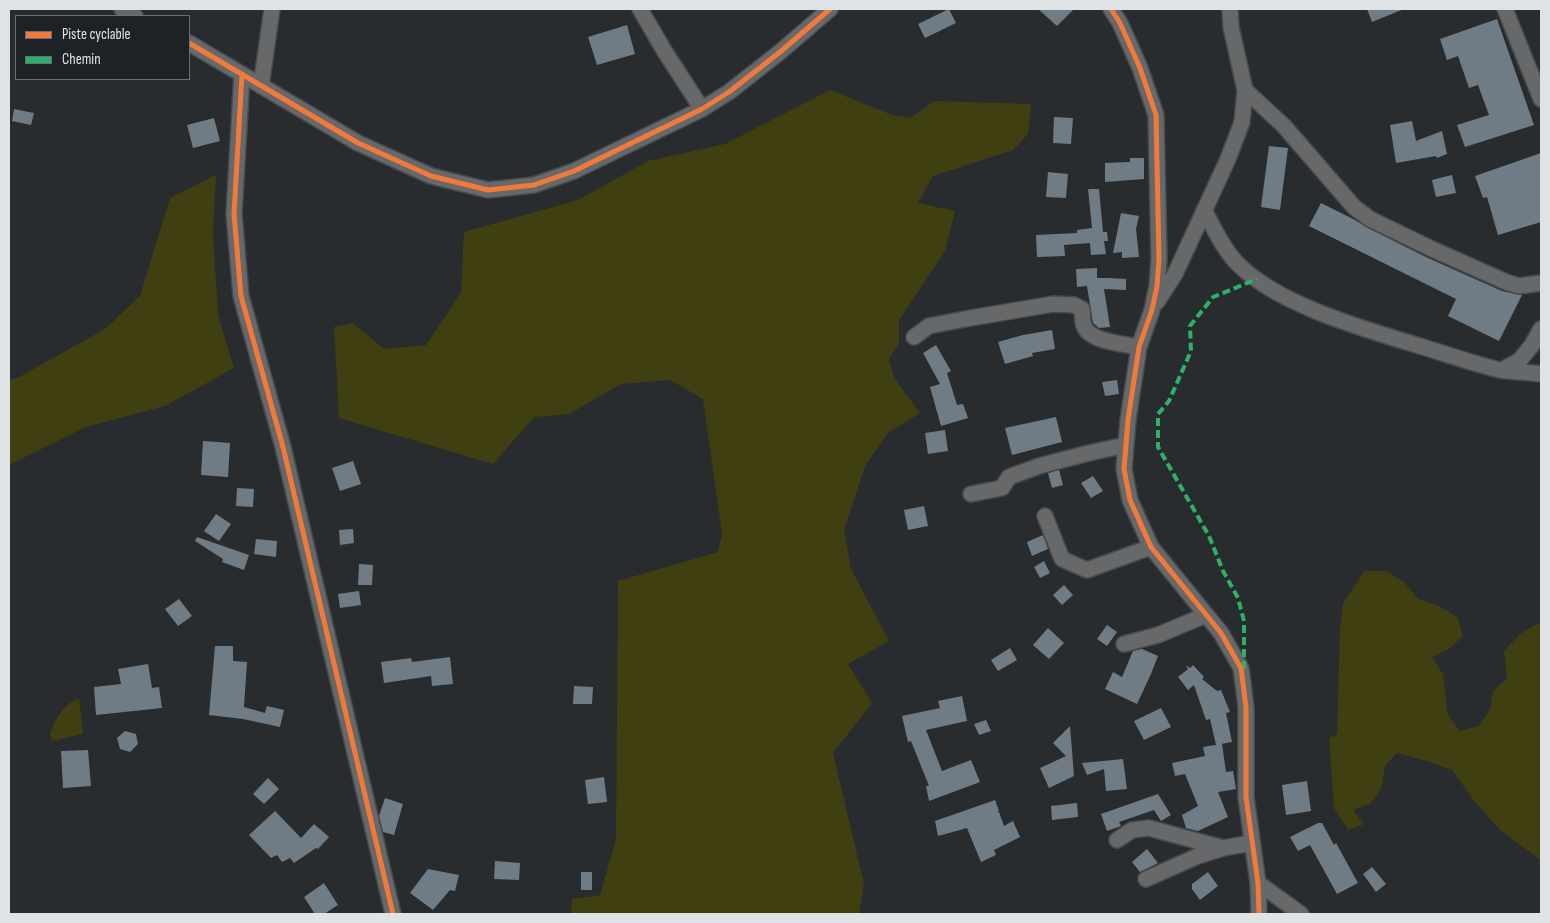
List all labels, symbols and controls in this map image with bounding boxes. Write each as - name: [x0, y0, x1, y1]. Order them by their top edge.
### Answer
- legend: [15, 15, 190, 80]
- text: Piste cyclable: [62, 25, 131, 44]
- text: Chemin: [62, 50, 101, 69]

